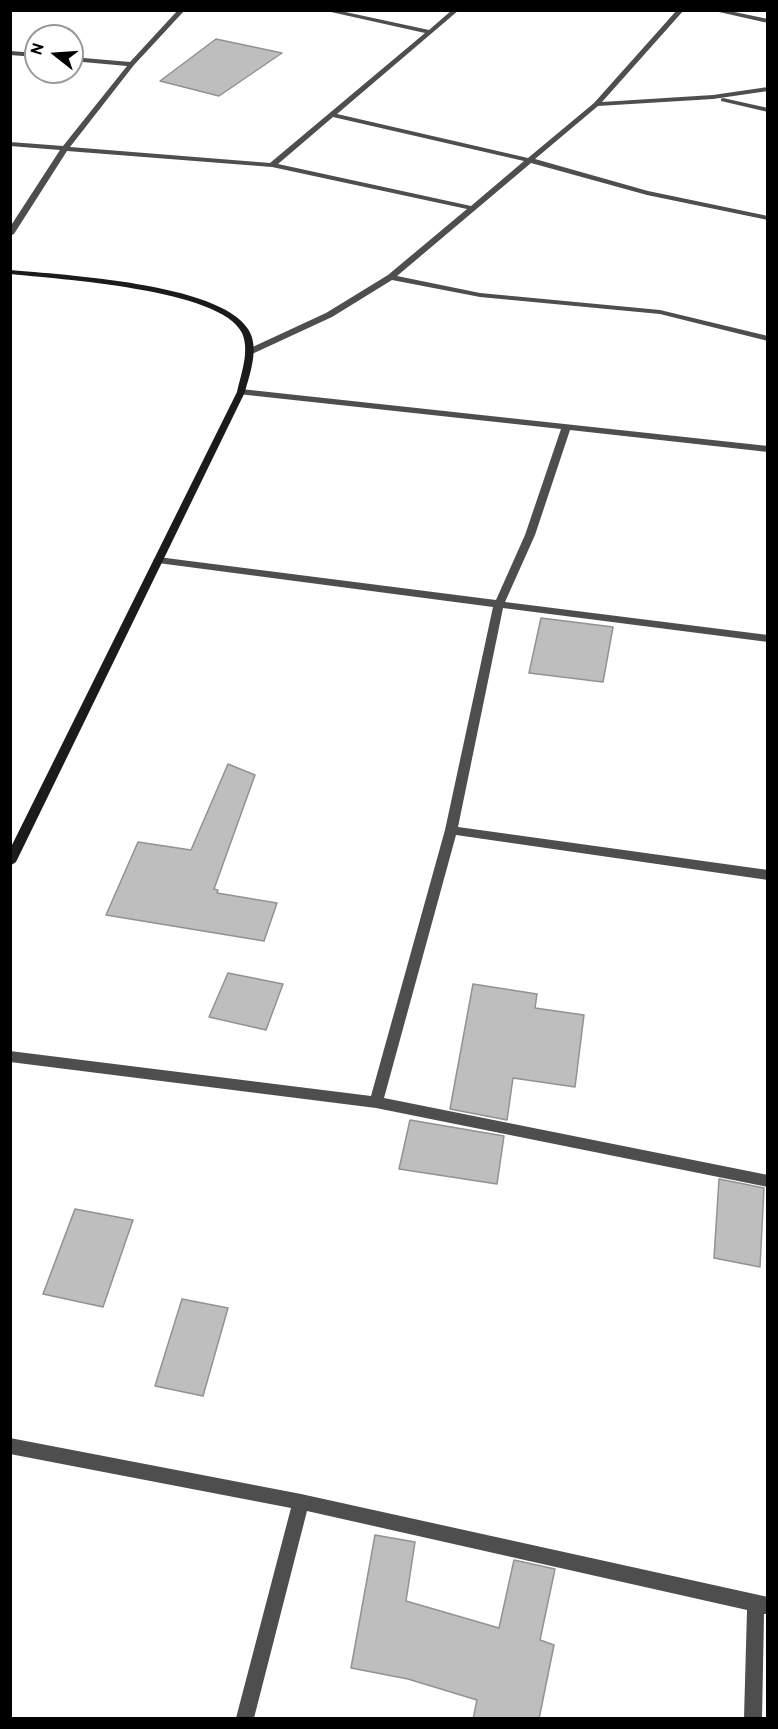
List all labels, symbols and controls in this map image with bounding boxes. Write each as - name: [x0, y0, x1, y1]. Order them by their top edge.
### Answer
- north arrow: [24, 24, 84, 84]
- text: N: [27, 41, 50, 58]

